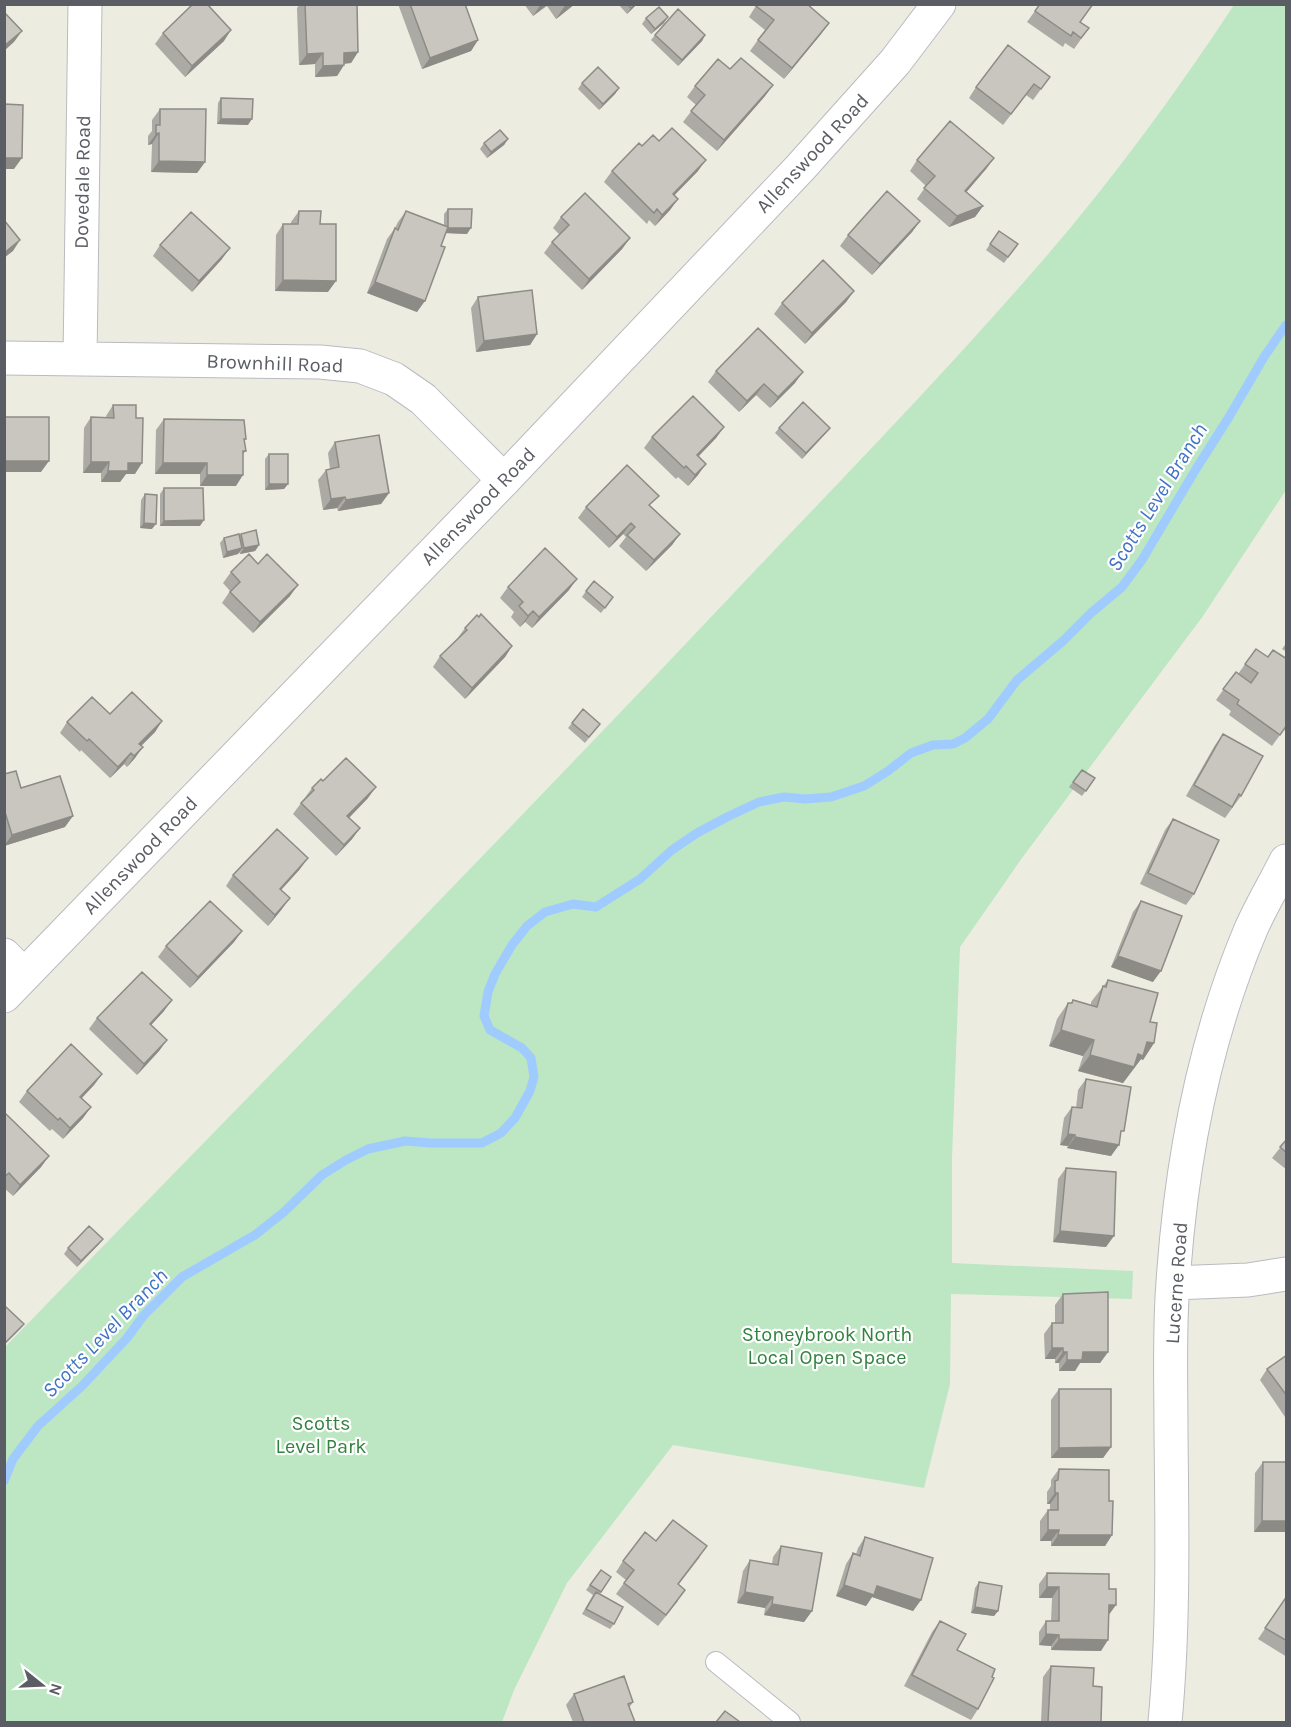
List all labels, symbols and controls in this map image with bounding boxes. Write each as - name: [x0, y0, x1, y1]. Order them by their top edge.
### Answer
- street label: Allenswood Road: [751, 89, 873, 218]
- street label: Dovedale Road: [70, 115, 95, 249]
- street label: Brownhill Road: [206, 350, 344, 377]
- water label: Scotts Level Branch: [1102, 419, 1212, 575]
- street label: Allenswood Road: [416, 443, 540, 570]
- street label: Allenswood Road: [78, 792, 202, 919]
- street label: Lucerne Road: [1161, 1221, 1192, 1345]
- water label: Scotts Level Branch: [37, 1264, 173, 1402]
- park label: Stoneybrook North Local Open Space: [742, 1323, 912, 1369]
- park label: Scotts Level Park: [276, 1412, 366, 1458]
- north arrow: [12, 1655, 72, 1715]
- text: N: [45, 1681, 67, 1698]

